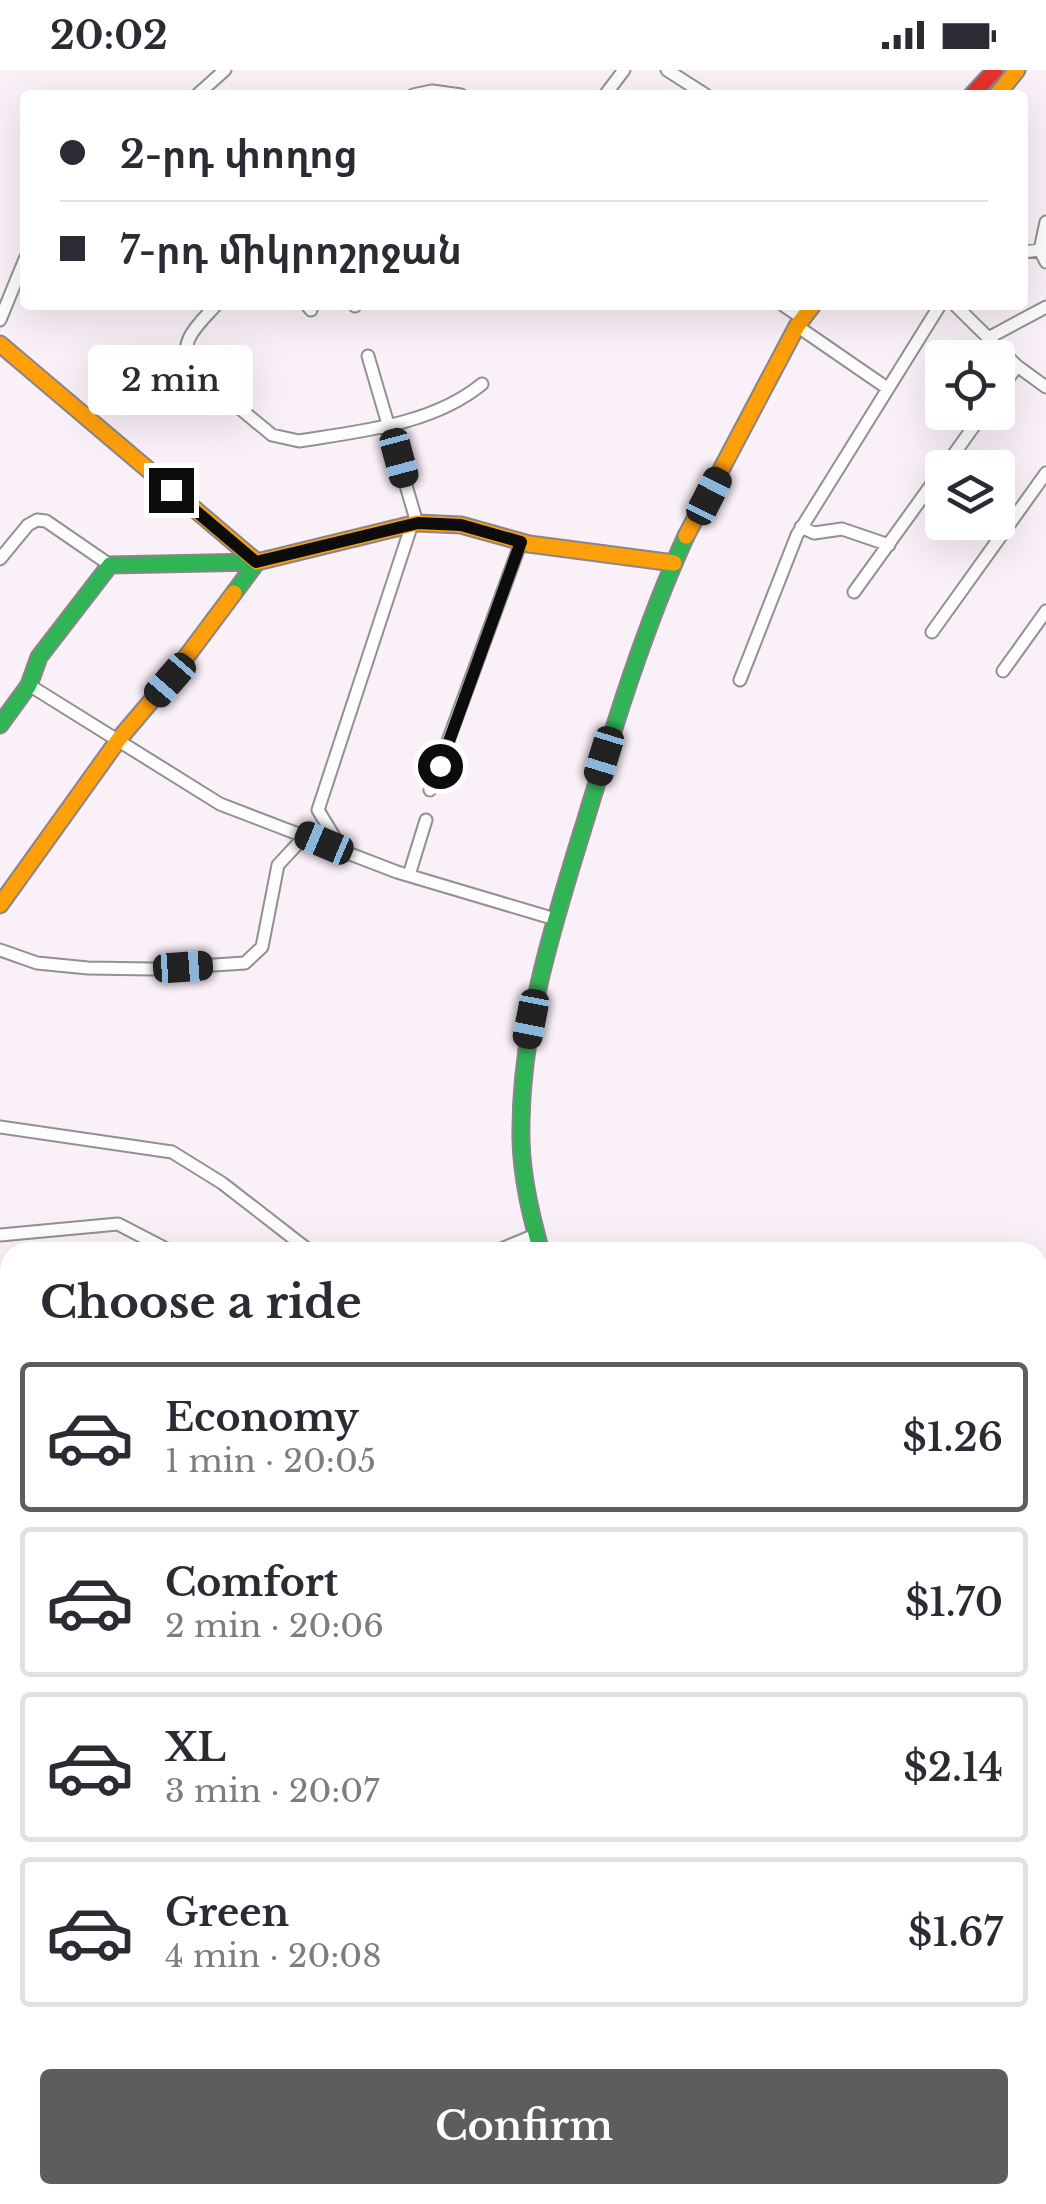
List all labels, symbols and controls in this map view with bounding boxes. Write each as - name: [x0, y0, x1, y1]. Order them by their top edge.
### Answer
- text: 20:02: [50, 12, 168, 59]
- text: 2-րդ փողոց: [120, 131, 358, 178]
- text: 7-րդ միկրոշրջան: [120, 227, 462, 274]
- map controls: [925, 340, 1015, 540]
- button: locate: [925, 340, 1015, 430]
- callout: 2 min: [89, 345, 254, 415]
- text: 2 min: [121, 360, 220, 400]
- car: [377, 425, 421, 491]
- button: layers: [925, 450, 1015, 540]
- car: [682, 462, 736, 530]
- route end: [149, 468, 194, 513]
- car: [139, 648, 201, 712]
- car: [581, 723, 627, 789]
- route start: [418, 744, 463, 789]
- car: [291, 817, 357, 869]
- car: [152, 950, 214, 984]
- car: [511, 987, 551, 1051]
- text: Choose a ride: [40, 1274, 362, 1330]
- icon: car: [45, 1392, 135, 1482]
- text: Economy: [165, 1394, 359, 1441]
- text: $1.26: [903, 1414, 1003, 1461]
- text: 1 min · 20:05: [165, 1441, 376, 1481]
- icon: car: [45, 1557, 135, 1647]
- text: Comfort: [165, 1559, 338, 1606]
- text: $1.70: [905, 1579, 1003, 1626]
- text: 2 min · 20:06: [165, 1606, 384, 1646]
- icon: car: [45, 1722, 135, 1812]
- text: XL: [165, 1724, 226, 1771]
- text: $2.14: [904, 1744, 1003, 1791]
- text: 3 min · 20:07: [165, 1771, 379, 1811]
- icon: car: [45, 1887, 135, 1977]
- text: Green: [165, 1889, 289, 1936]
- text: $1.67: [908, 1909, 1003, 1956]
- text: 4 min · 20:08: [165, 1936, 382, 1976]
- button: Confirm: [40, 2069, 1008, 2184]

